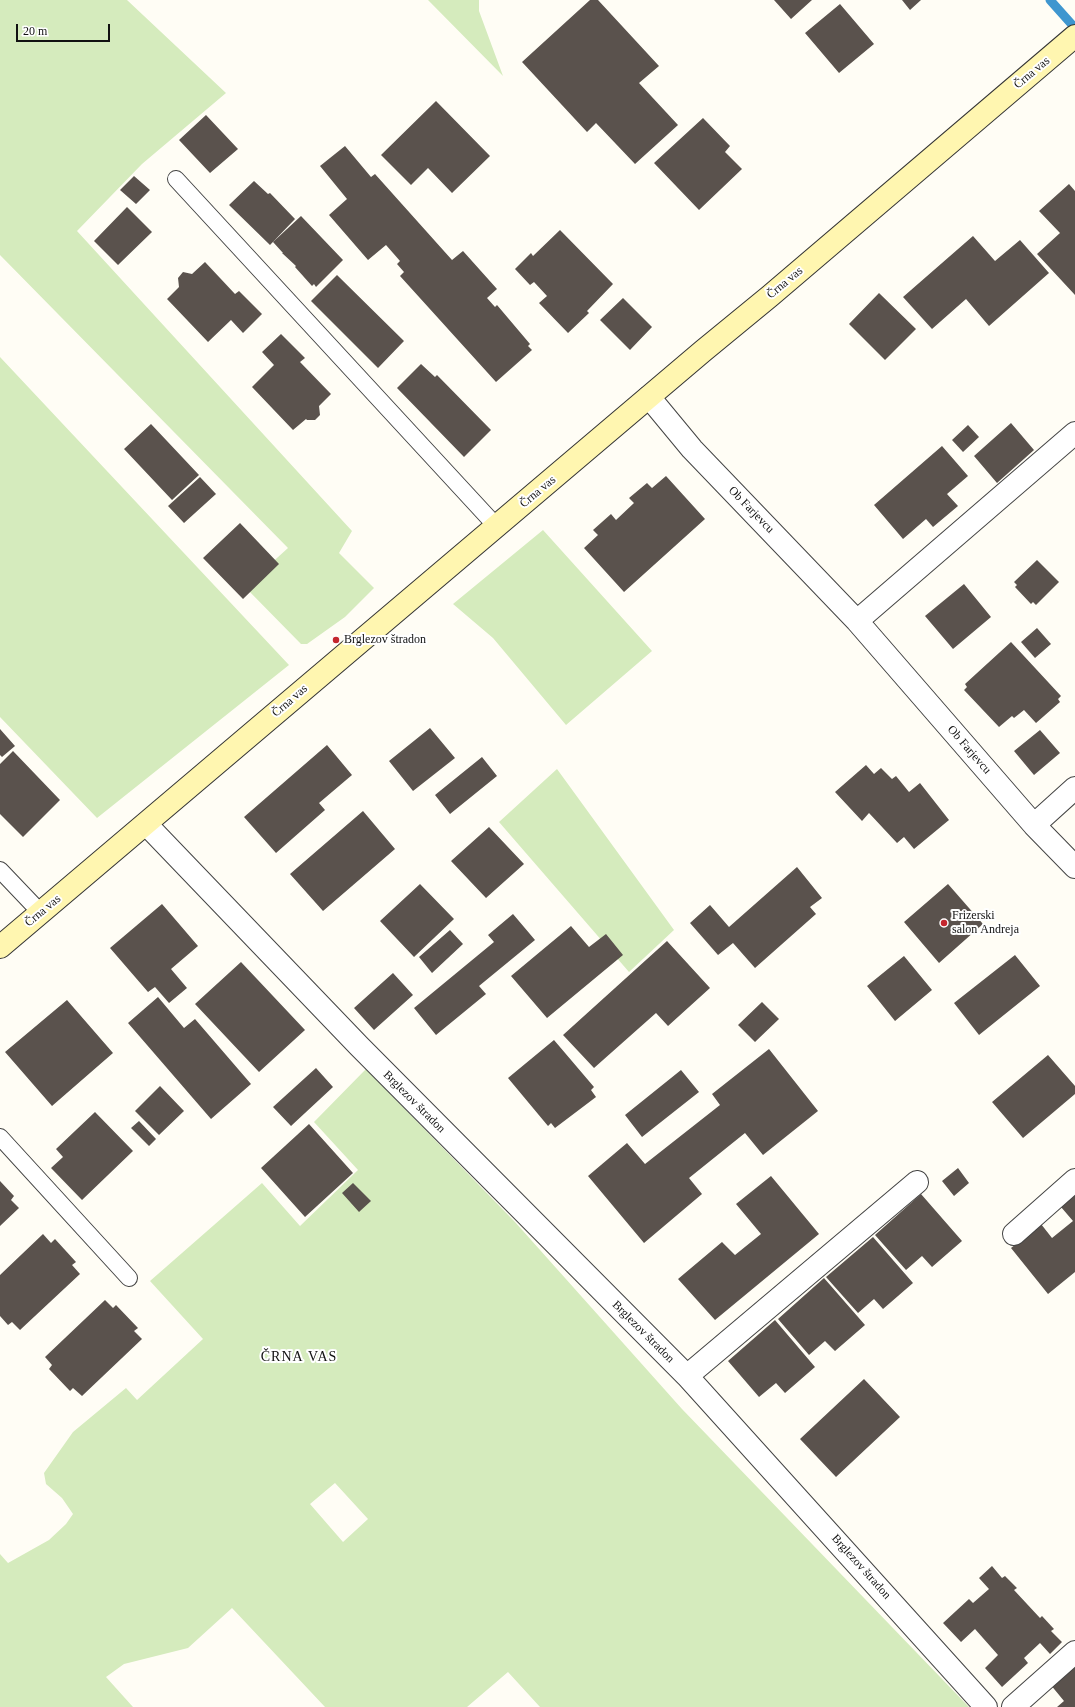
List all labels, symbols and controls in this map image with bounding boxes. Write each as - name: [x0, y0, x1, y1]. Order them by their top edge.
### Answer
- scale bar: [18, 16, 112, 42]
- text: 20 m: [23, 24, 47, 38]
- street label: Črna vas: [1011, 54, 1053, 92]
- street label: Črna vas: [764, 264, 806, 302]
- street label: Črna vas: [517, 473, 559, 511]
- street label: Ob Farjevcu: [725, 484, 777, 536]
- place label: Brglezov štradon: [344, 633, 426, 647]
- marker: Brglezov štradon: [331, 635, 341, 645]
- street label: Črna vas: [269, 682, 311, 720]
- street label: Ob Farjevcu: [944, 723, 994, 777]
- street label: Črna vas: [22, 892, 64, 930]
- place label: Frizerski salon Andreja: [952, 909, 1019, 937]
- marker: Frizerski salon Andreja: [939, 918, 949, 928]
- street label: Brglezov štradon: [380, 1068, 448, 1136]
- street label: Brglezov štradon: [609, 1298, 677, 1366]
- district label: ČRNA VAS: [261, 1349, 337, 1365]
- street label: Brglezov štradon: [828, 1532, 894, 1602]

